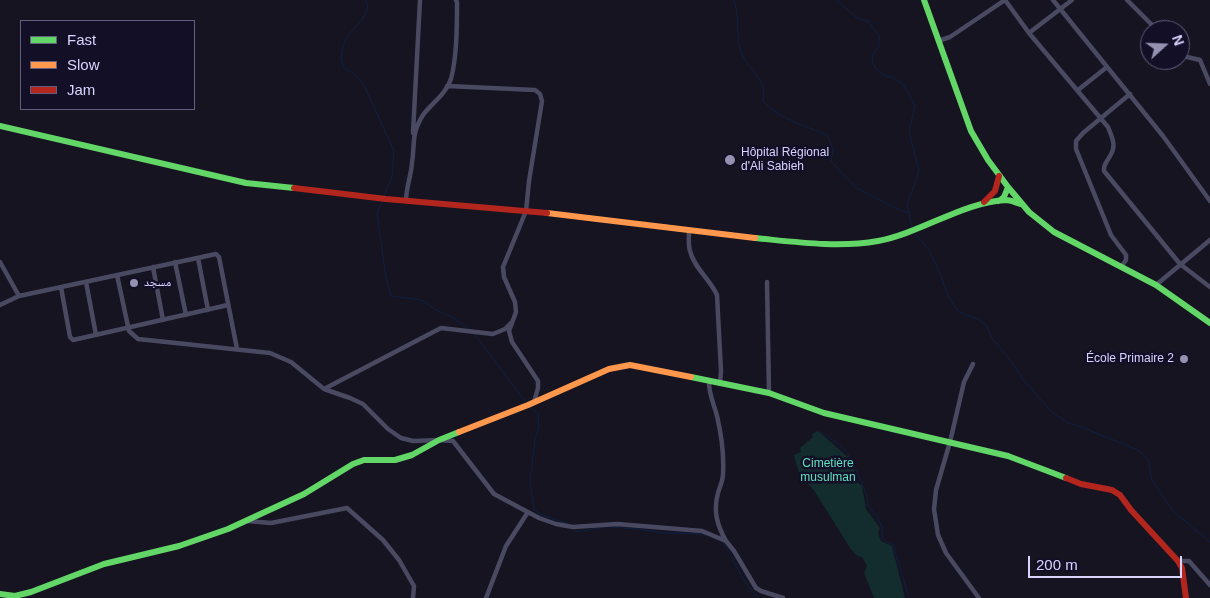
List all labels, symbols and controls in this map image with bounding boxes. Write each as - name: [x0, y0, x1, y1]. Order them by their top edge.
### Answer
- legend: [20, 20, 195, 110]
- north arrow: [1140, 20, 1190, 70]
- text: Fast: [67, 31, 96, 48]
- text: N: [1169, 33, 1187, 48]
- text: Slow: [67, 56, 100, 73]
- text: Jam: [67, 81, 95, 98]
- place label: Hôpital Régional d'Ali Sabieh: [741, 146, 829, 174]
- marker: Hôpital Régional d'Ali Sabieh: [723, 153, 737, 167]
- place label: مسجد: [144, 276, 171, 290]
- marker: مسجد: [128, 277, 140, 289]
- place label: École Primaire 2: [1086, 352, 1174, 366]
- marker: École Primaire 2: [1178, 353, 1190, 365]
- park label: Cimetière musulman: [800, 457, 856, 485]
- scale bar: [1030, 546, 1184, 578]
- text: 200 m: [1036, 556, 1078, 573]

